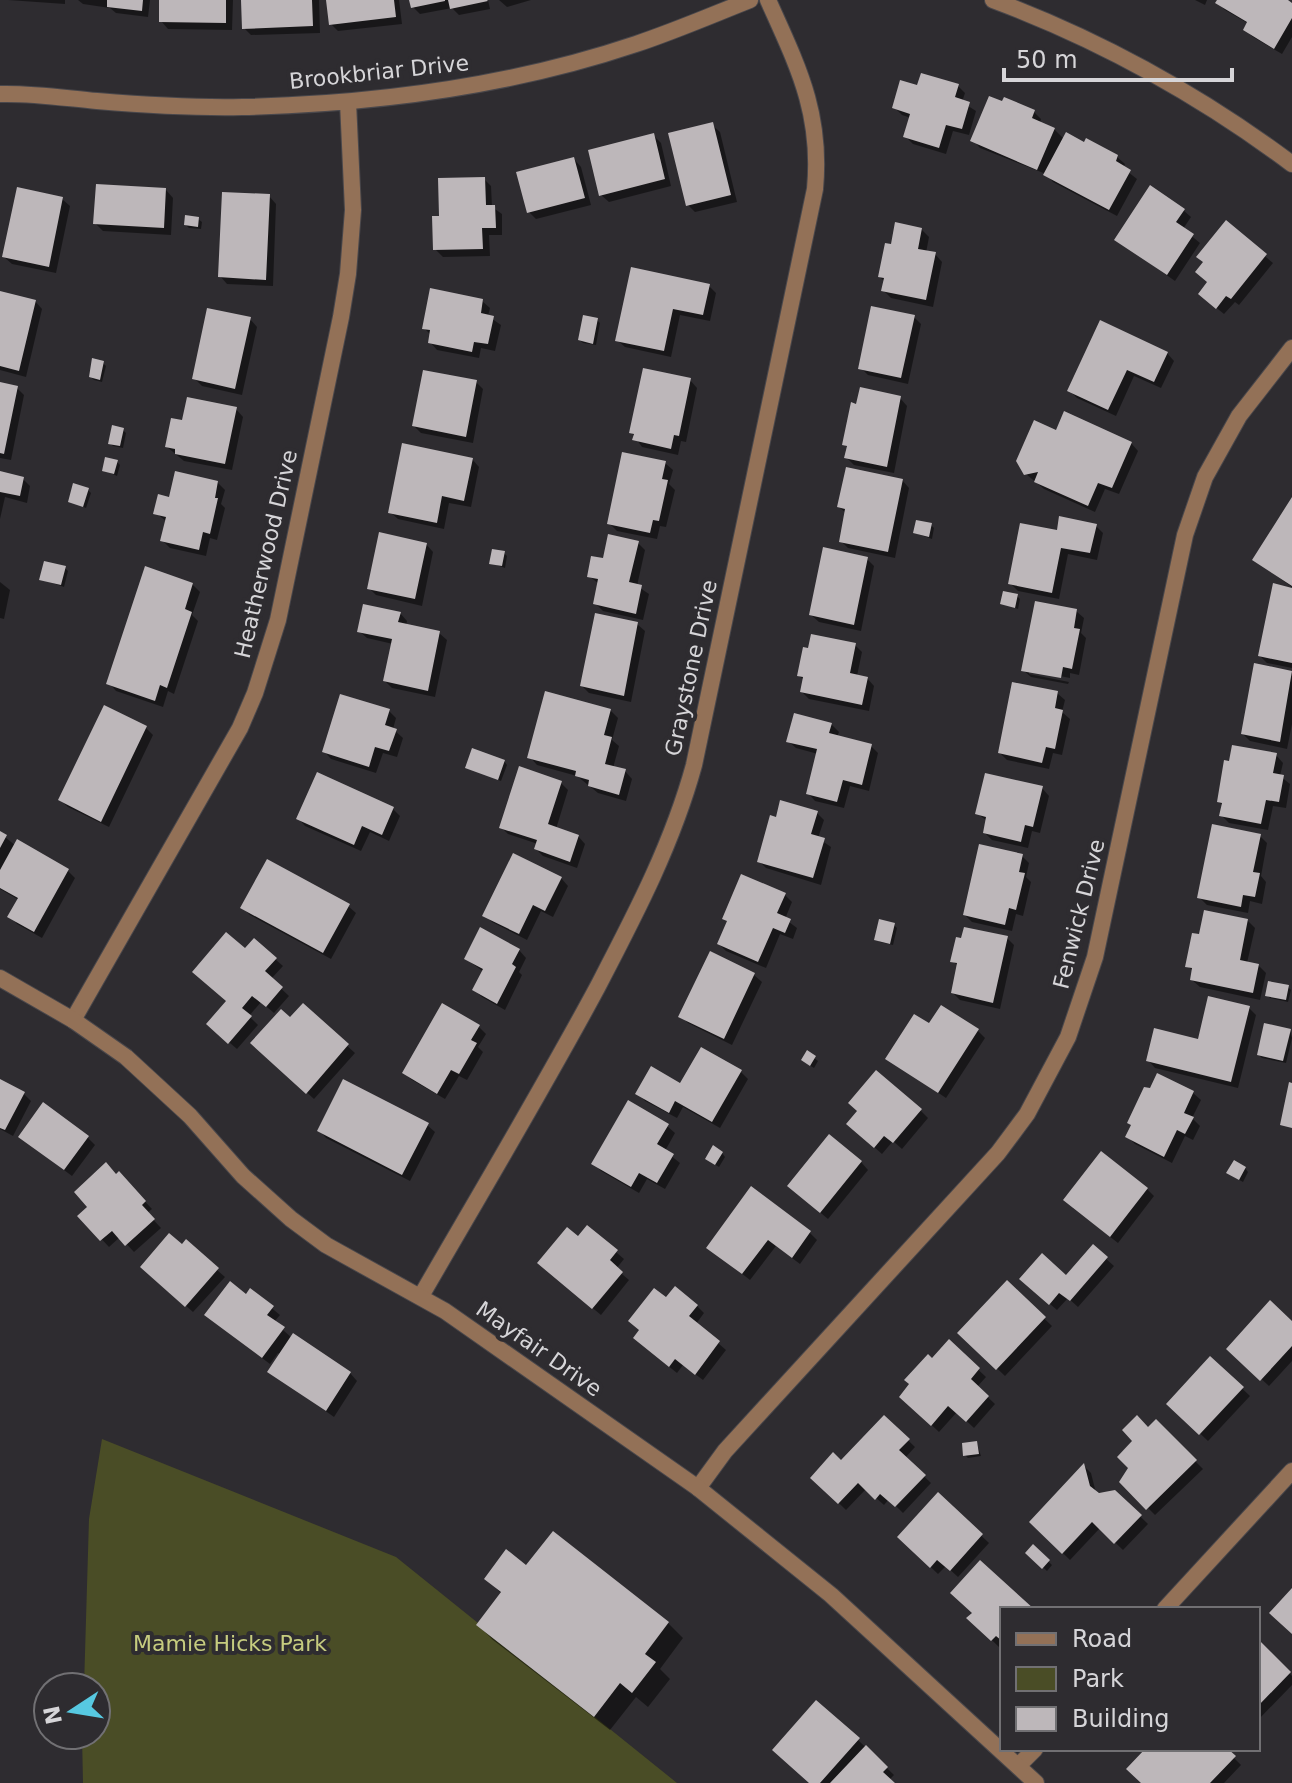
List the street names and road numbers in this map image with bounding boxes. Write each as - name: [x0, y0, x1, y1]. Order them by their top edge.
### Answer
- street label: Brookbriar Drive: [288, 50, 470, 94]
- street label: Heatherwood Drive: [230, 447, 302, 661]
- street label: Graystone Drive: [660, 578, 722, 758]
- street label: Fenwick Drive: [1048, 836, 1110, 992]
- street label: Mayfair Drive: [471, 1296, 607, 1402]

